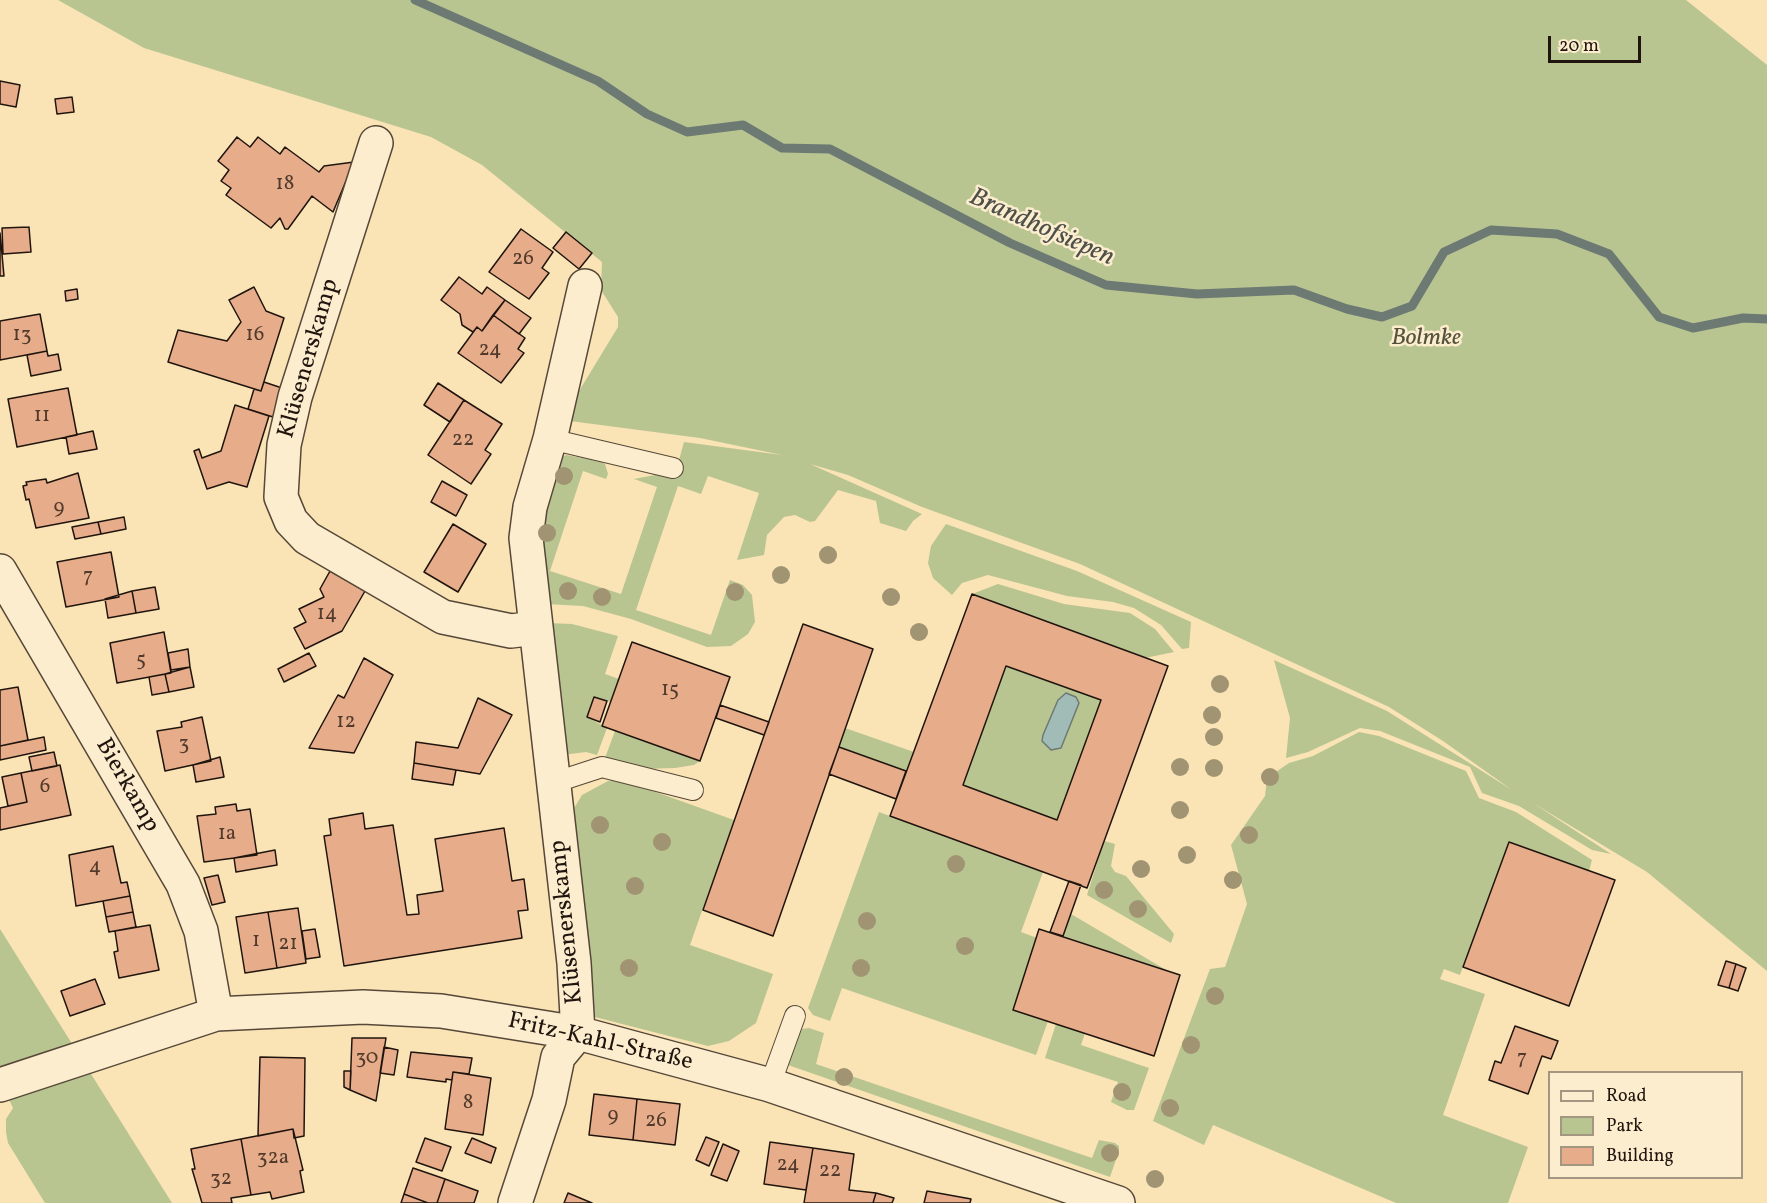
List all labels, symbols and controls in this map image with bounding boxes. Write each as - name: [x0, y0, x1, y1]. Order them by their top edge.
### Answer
- scale bar: [1551, 24, 1644, 62]
- text: 20 m: [1559, 34, 1599, 59]
- house number: 18: [276, 172, 294, 198]
- water label: Brandhofsiepen: [964, 183, 1118, 275]
- house number: 26: [512, 247, 534, 273]
- street label: Klüsenerskamp: [273, 276, 347, 442]
- house number: 13: [13, 323, 31, 349]
- house number: 16: [246, 323, 264, 349]
- park label: Bolmke: [1391, 326, 1461, 354]
- house number: 24: [478, 338, 502, 364]
- house number: 11: [34, 404, 50, 430]
- house number: 22: [452, 428, 474, 454]
- house number: 9: [54, 496, 64, 522]
- house number: 7: [83, 565, 93, 591]
- house number: 14: [317, 602, 337, 628]
- house number: 5: [136, 648, 146, 674]
- house number: 15: [661, 678, 679, 704]
- house number: 12: [336, 710, 356, 736]
- house number: 3: [179, 732, 189, 758]
- street label: Bierkamp: [88, 734, 164, 838]
- house number: 6: [40, 775, 50, 801]
- house number: 1a: [218, 822, 236, 848]
- street label: Klüsenerskamp: [545, 839, 591, 1005]
- house number: 4: [89, 855, 101, 881]
- house number: 1: [252, 929, 260, 955]
- house number: 21: [278, 932, 298, 958]
- street label: Fritz-Kahl-Straße: [505, 1008, 695, 1078]
- house number: 30: [356, 1046, 378, 1072]
- house number: 7: [1517, 1047, 1527, 1073]
- legend: [1548, 1071, 1743, 1179]
- text: Road: [1606, 1084, 1647, 1109]
- house number: 8: [463, 1091, 473, 1117]
- house number: 9: [608, 1104, 618, 1130]
- house number: 26: [645, 1109, 667, 1135]
- text: Park: [1606, 1114, 1643, 1139]
- text: Building: [1606, 1144, 1674, 1169]
- house number: 32a: [257, 1146, 289, 1172]
- house number: 24: [776, 1153, 800, 1179]
- house number: 22: [819, 1159, 841, 1185]
- house number: 32: [210, 1167, 232, 1193]

